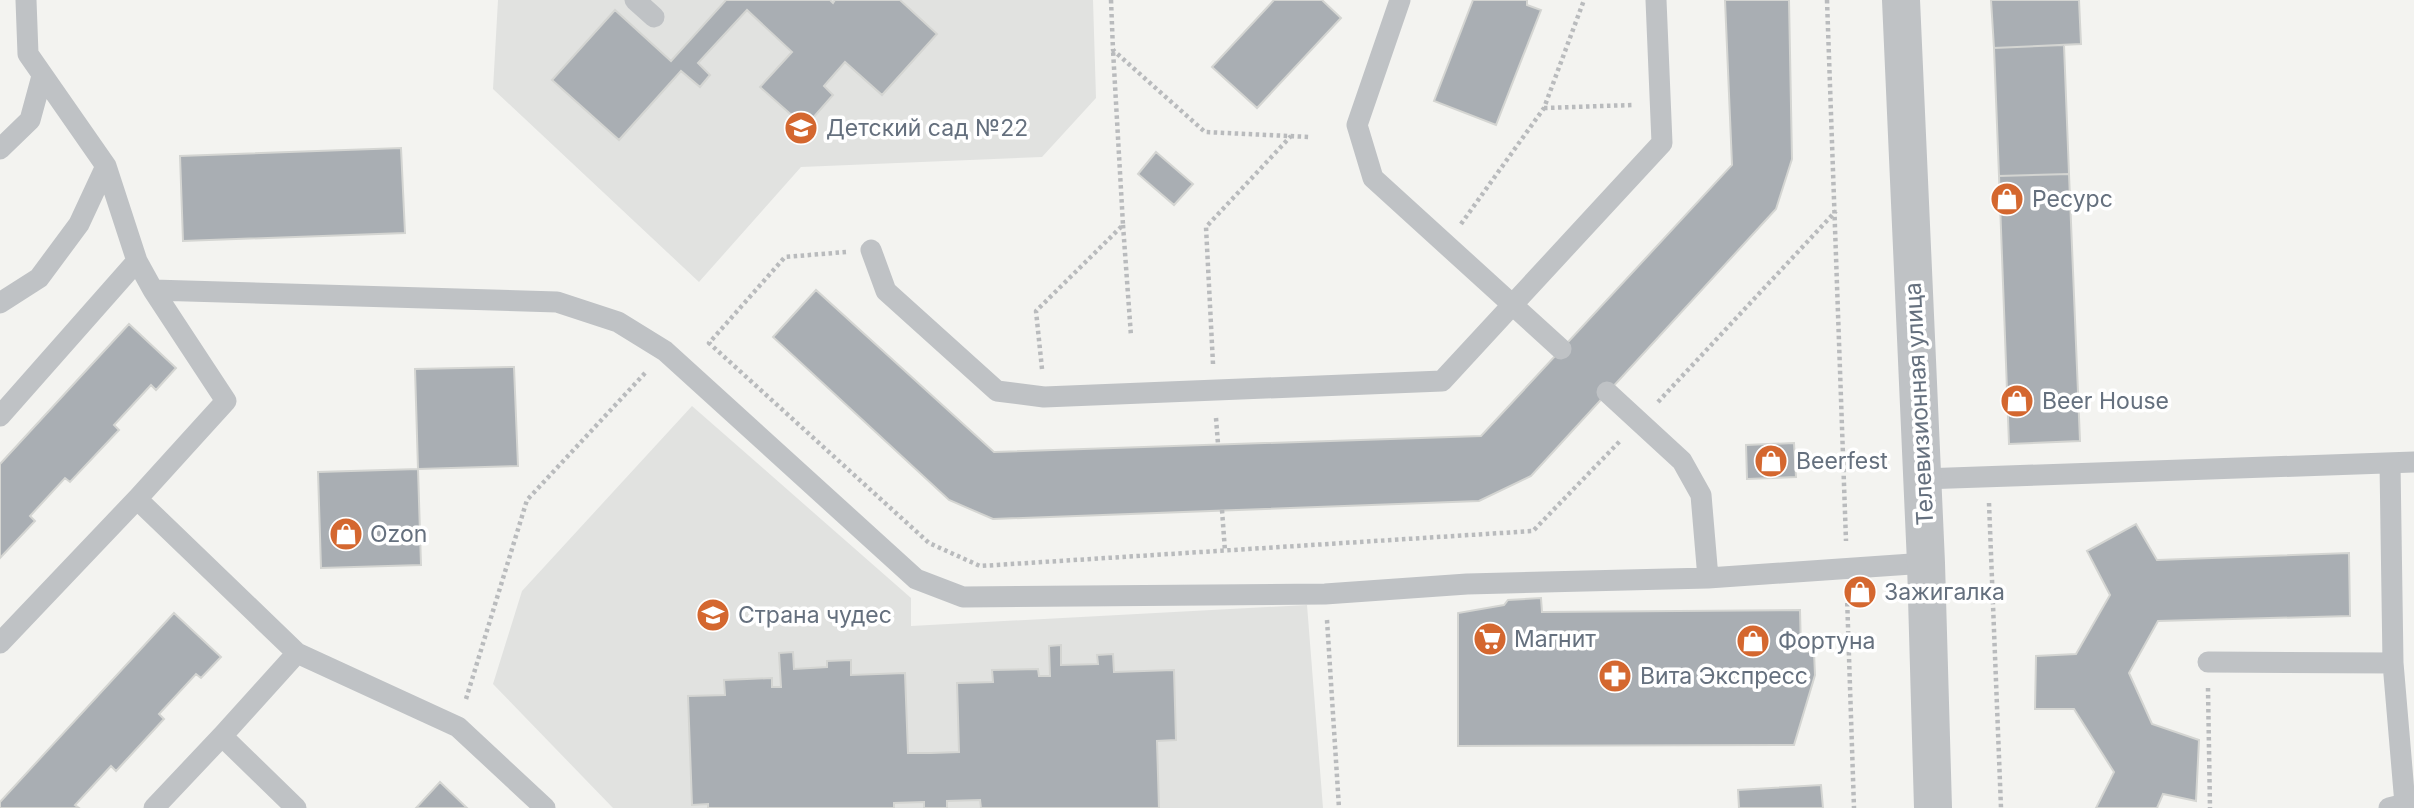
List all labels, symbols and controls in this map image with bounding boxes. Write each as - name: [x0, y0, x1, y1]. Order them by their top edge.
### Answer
- school or university icon: Детский сад №22: [782, 109, 820, 147]
- place label: Детский сад №22: [826, 114, 1028, 142]
- shop icon: Ресурс: [1988, 180, 2026, 218]
- place label: Ресурс: [2032, 185, 2113, 213]
- street label: Телевизионная улица: [1899, 282, 1939, 526]
- shop icon: Beer House: [1998, 382, 2036, 420]
- place label: Beer House: [2042, 387, 2169, 415]
- shop icon: Beerfest: [1752, 442, 1790, 480]
- place label: Beerfest: [1796, 447, 1888, 475]
- shop icon: Ozon: [327, 515, 365, 553]
- place label: Ozon: [370, 520, 427, 548]
- shop icon: Зажигалка: [1841, 573, 1879, 611]
- place label: Зажигалка: [1884, 578, 2005, 606]
- school or university icon: Страна чудес: [694, 596, 732, 634]
- place label: Страна чудес: [738, 601, 892, 629]
- supermarket icon: Магнит: [1471, 620, 1509, 658]
- shop icon: Фортуна: [1734, 622, 1772, 660]
- place label: Магнит: [1514, 625, 1596, 653]
- place label: Фортуна: [1778, 627, 1875, 655]
- pharmacy icon: Вита Экспресс: [1596, 657, 1634, 695]
- place label: Вита Экспресс: [1640, 662, 1808, 690]

